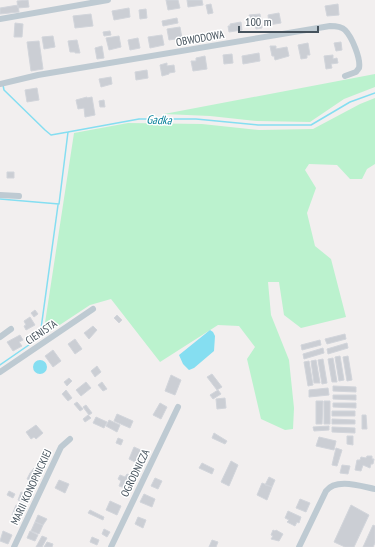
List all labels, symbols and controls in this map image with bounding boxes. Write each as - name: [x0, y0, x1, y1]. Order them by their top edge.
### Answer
- scale bar: [239, 8, 318, 34]
- text: 100 m: [245, 14, 272, 29]
- street label: OBWODOWA: [175, 27, 226, 49]
- water label: Gadka: [146, 112, 173, 127]
- street label: CIENISTA: [23, 316, 60, 348]
- street label: OGRODNICZA: [117, 446, 153, 499]
- street label: MARII KONOPNICKIEJ: [7, 447, 55, 527]

